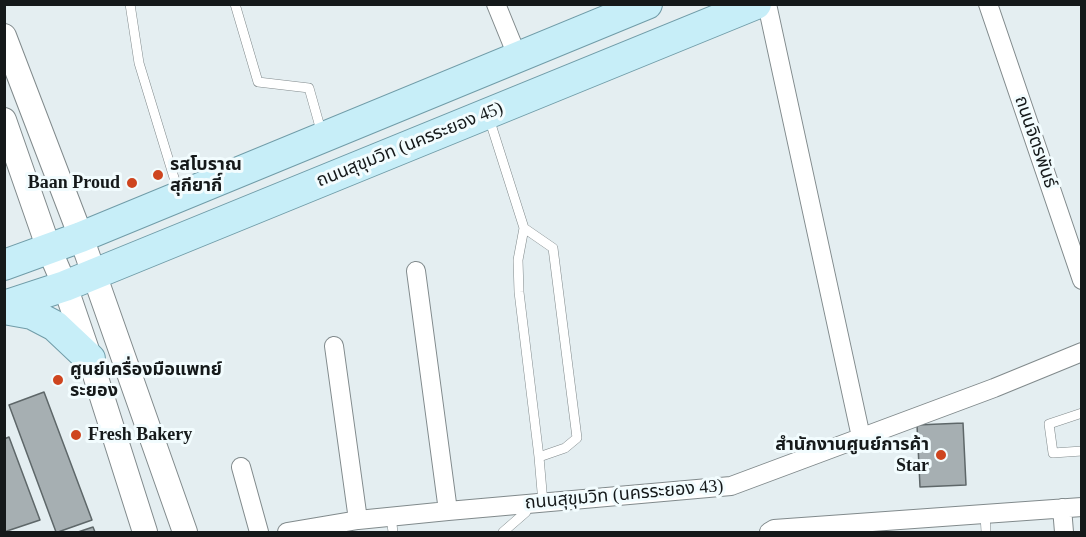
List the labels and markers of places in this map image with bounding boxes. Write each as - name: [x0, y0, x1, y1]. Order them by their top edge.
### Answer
- place label: รสโบราณ สุกียากี์: [170, 154, 242, 196]
- marker: รสโบราณ สุกียากี์: [151, 168, 165, 182]
- place label: Baan Proud: [28, 172, 120, 194]
- marker: Baan Proud: [125, 176, 139, 190]
- place label: ศูนย์เครื่องมือแพทย์ ระยอง: [70, 359, 222, 401]
- marker: ศูนย์เครื่องมือแพทย์ ระยอง: [51, 373, 65, 387]
- place label: Fresh Bakery: [88, 424, 192, 446]
- marker: Fresh Bakery: [69, 428, 83, 442]
- place label: สำนักงานศูนย์การค้า Star: [775, 434, 929, 476]
- marker: สำนักงานศูนย์การค้า Star: [934, 448, 948, 462]

